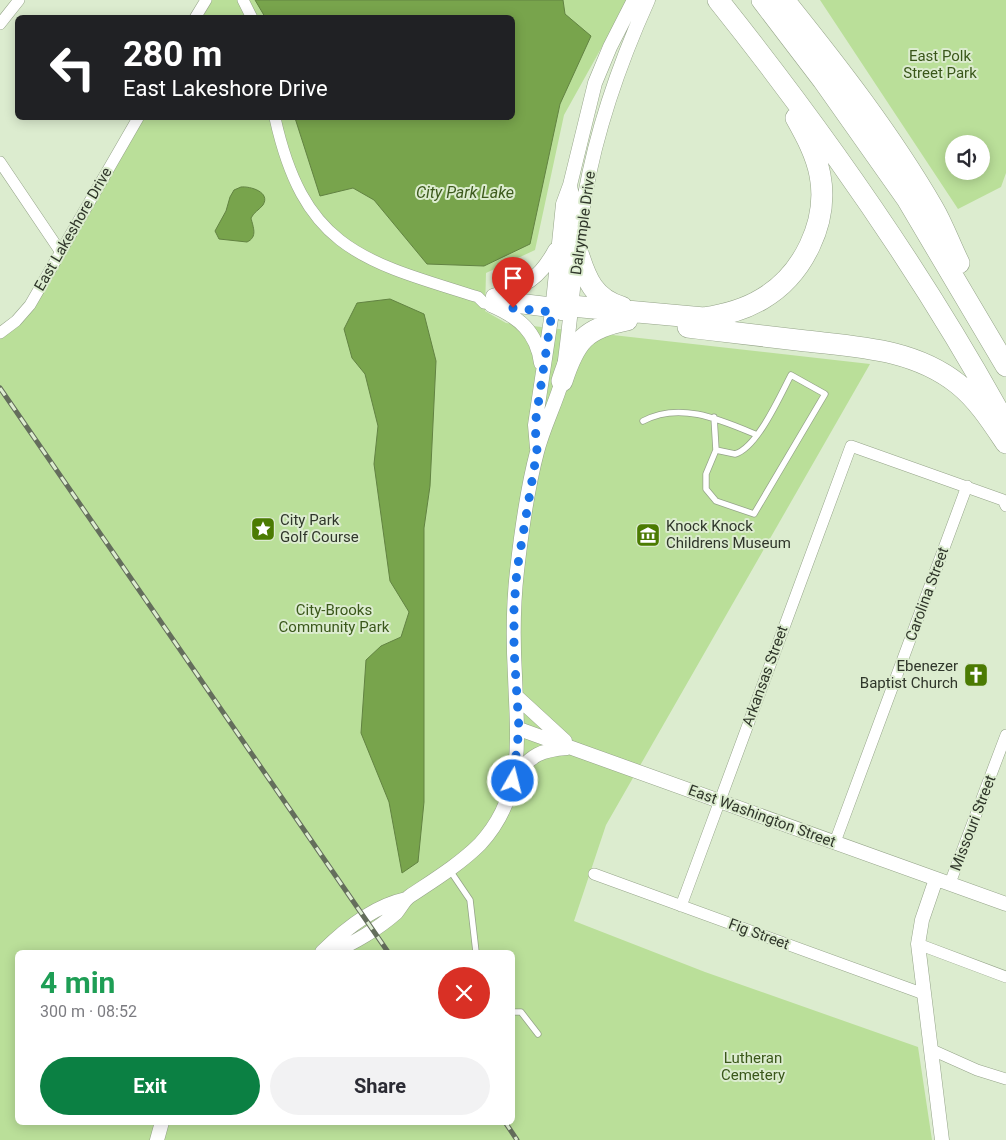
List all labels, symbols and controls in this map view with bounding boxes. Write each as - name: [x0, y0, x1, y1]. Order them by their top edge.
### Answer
- text: 280 m: [123, 34, 222, 75]
- icon: left: [40, 35, 105, 100]
- park label: East Polk Street Park: [903, 47, 977, 82]
- text: East Lakeshore Drive: [123, 76, 328, 101]
- map controls: [945, 135, 990, 180]
- button: sound: [945, 135, 990, 180]
- street label: East Lakeshore Drive: [30, 164, 116, 294]
- street label: Dalrymple Drive: [567, 170, 599, 276]
- water label: City Park Lake: [416, 183, 514, 202]
- pin: [492, 257, 534, 308]
- icon: arrive: [499, 264, 527, 292]
- place label: City Park Golf Course: [280, 511, 359, 546]
- place icon: City Park Golf Course: [250, 516, 276, 542]
- place label: Knock Knock Childrens Museum: [666, 517, 791, 552]
- museum icon: Knock Knock Childrens Museum: [635, 522, 661, 548]
- street label: Carolina Street: [902, 545, 952, 643]
- park label: City-Brooks Community Park: [279, 601, 390, 636]
- street label: Arkansas Street: [738, 623, 792, 729]
- place label: Ebenezer Baptist Church: [860, 657, 958, 692]
- church icon: Ebenezer Baptist Church: [963, 662, 989, 688]
- position arrow: [486, 754, 538, 806]
- street label: Missouri Street: [946, 773, 1000, 873]
- street label: East Washington Street: [686, 781, 838, 851]
- street label: Fig Street: [726, 915, 792, 953]
- text: 4 min: [40, 965, 115, 1000]
- button: close: [438, 967, 490, 1019]
- text: 300 m · 08:52: [40, 1002, 137, 1021]
- park label: Lutheran Cemetery: [721, 1049, 785, 1084]
- button: Exit: [40, 1057, 260, 1115]
- button: Share: [270, 1057, 490, 1115]

